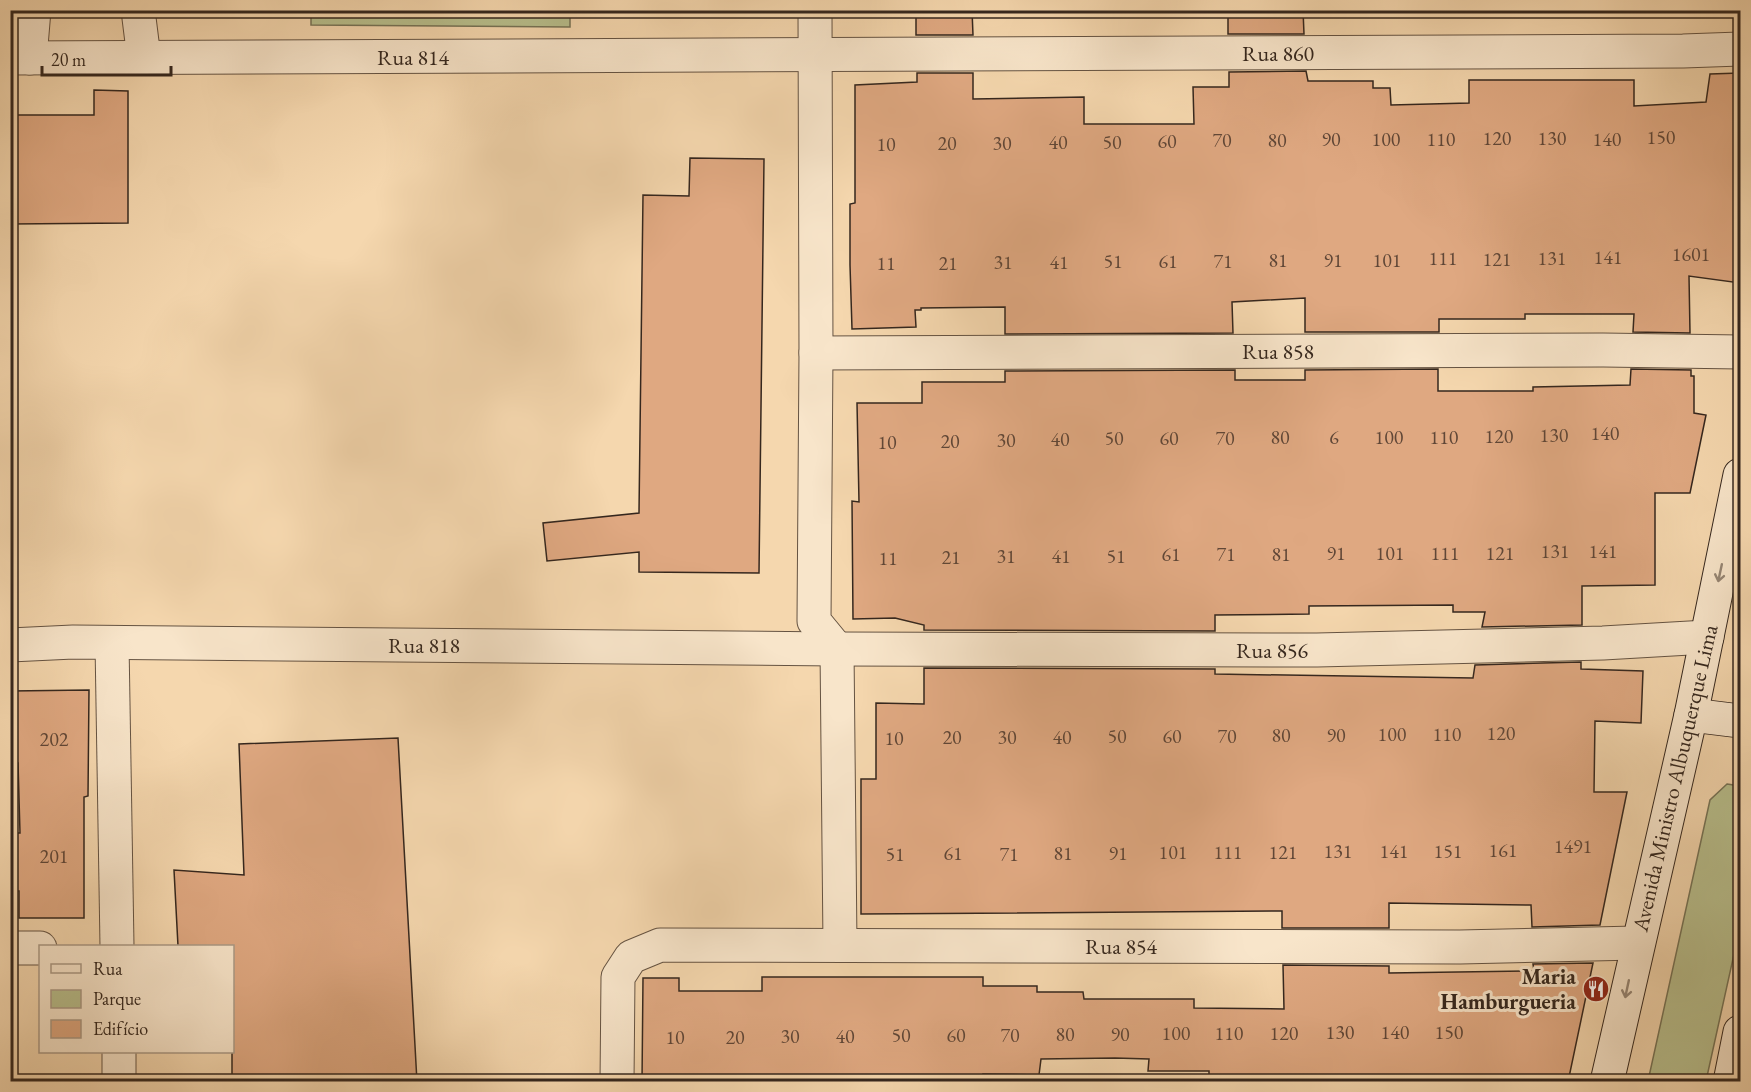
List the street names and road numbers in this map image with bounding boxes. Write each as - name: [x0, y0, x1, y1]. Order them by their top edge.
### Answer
- street label: Rua 860: [1242, 39, 1315, 68]
- street label: Rua 814: [377, 43, 450, 72]
- street label: Rua 858: [1242, 337, 1314, 366]
- street label: Avenida Ministro Albuquerque Lima: [1625, 621, 1725, 935]
- street label: Rua 818: [388, 631, 460, 660]
- street label: Rua 856: [1236, 636, 1309, 665]
- street label: Rua 854: [1085, 932, 1158, 961]

